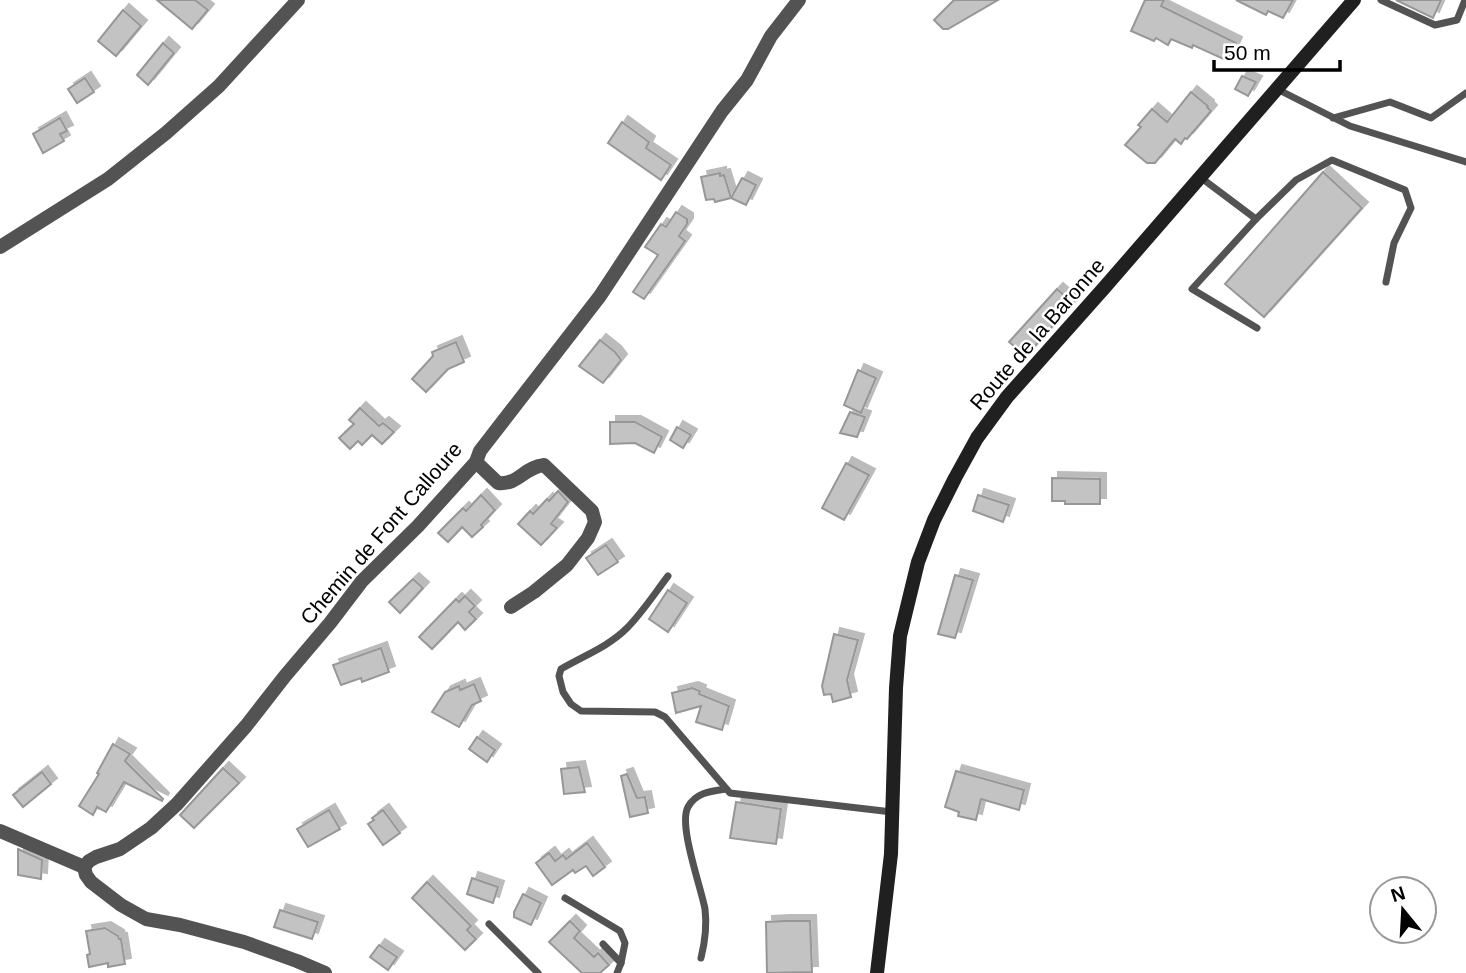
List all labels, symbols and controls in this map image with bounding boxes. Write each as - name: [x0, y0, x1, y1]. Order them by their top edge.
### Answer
- scale bar: [1214, 28, 1340, 72]
- text: 50 m: [1224, 41, 1271, 64]
- street label: Route de la Baronne: [965, 254, 1109, 414]
- street label: Chemin de Font Calloure: [296, 437, 466, 629]
- north arrow: [1368, 875, 1438, 945]
- text: N: [1388, 882, 1408, 906]

